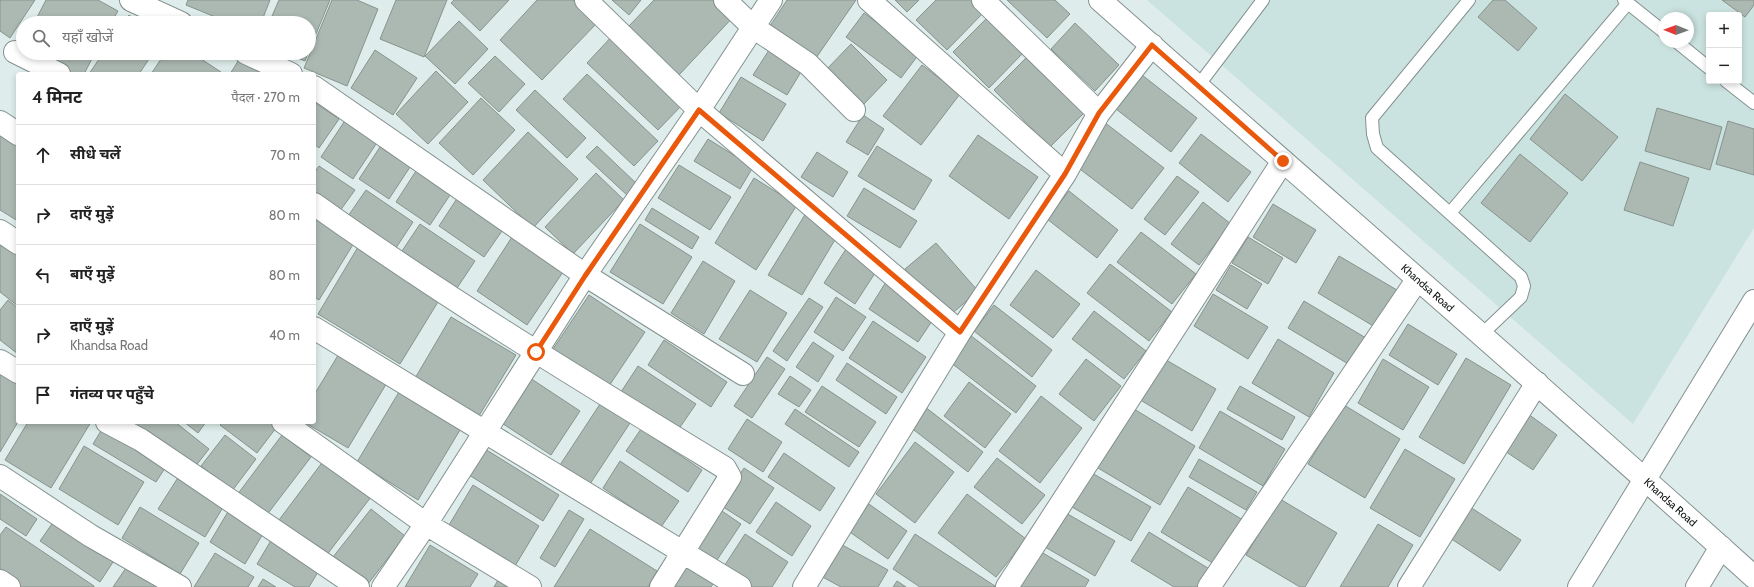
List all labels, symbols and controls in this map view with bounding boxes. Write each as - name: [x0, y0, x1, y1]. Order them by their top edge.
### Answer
- north arrow: [1658, 12, 1694, 48]
- map controls: [1706, 12, 1742, 84]
- button: +: [1706, 12, 1742, 48]
- search box: [16, 16, 316, 60]
- icon: search: [30, 27, 52, 49]
- text: यहाँ खोजें: [62, 28, 113, 46]
- button: −: [1706, 48, 1742, 84]
- text: 4 मिनट: [32, 87, 82, 107]
- text: पैदल · 270 m: [231, 89, 300, 105]
- icon: ahead: [32, 144, 54, 166]
- text: सीधे चलें: [70, 145, 121, 163]
- text: 70 m: [270, 147, 300, 163]
- route end: [1274, 152, 1292, 170]
- icon: right: [32, 204, 54, 226]
- text: दाएँ मुड़ें: [70, 205, 114, 223]
- text: 80 m: [269, 207, 300, 223]
- street label: Khandsa Road: [1398, 261, 1457, 315]
- icon: left: [32, 264, 54, 286]
- text: बाएँ मुड़ें: [70, 265, 115, 283]
- text: 80 m: [269, 267, 300, 283]
- text: दाएँ मुड़ें: [70, 317, 114, 335]
- icon: right: [32, 324, 54, 346]
- text: 40 m: [269, 327, 300, 343]
- text: Khandsa Road: [70, 337, 148, 353]
- route start: [527, 343, 545, 361]
- icon: arrive: [32, 384, 54, 406]
- text: गंतव्य पर पहुँचे: [70, 385, 154, 403]
- street label: Khandsa Road: [1641, 475, 1700, 529]

